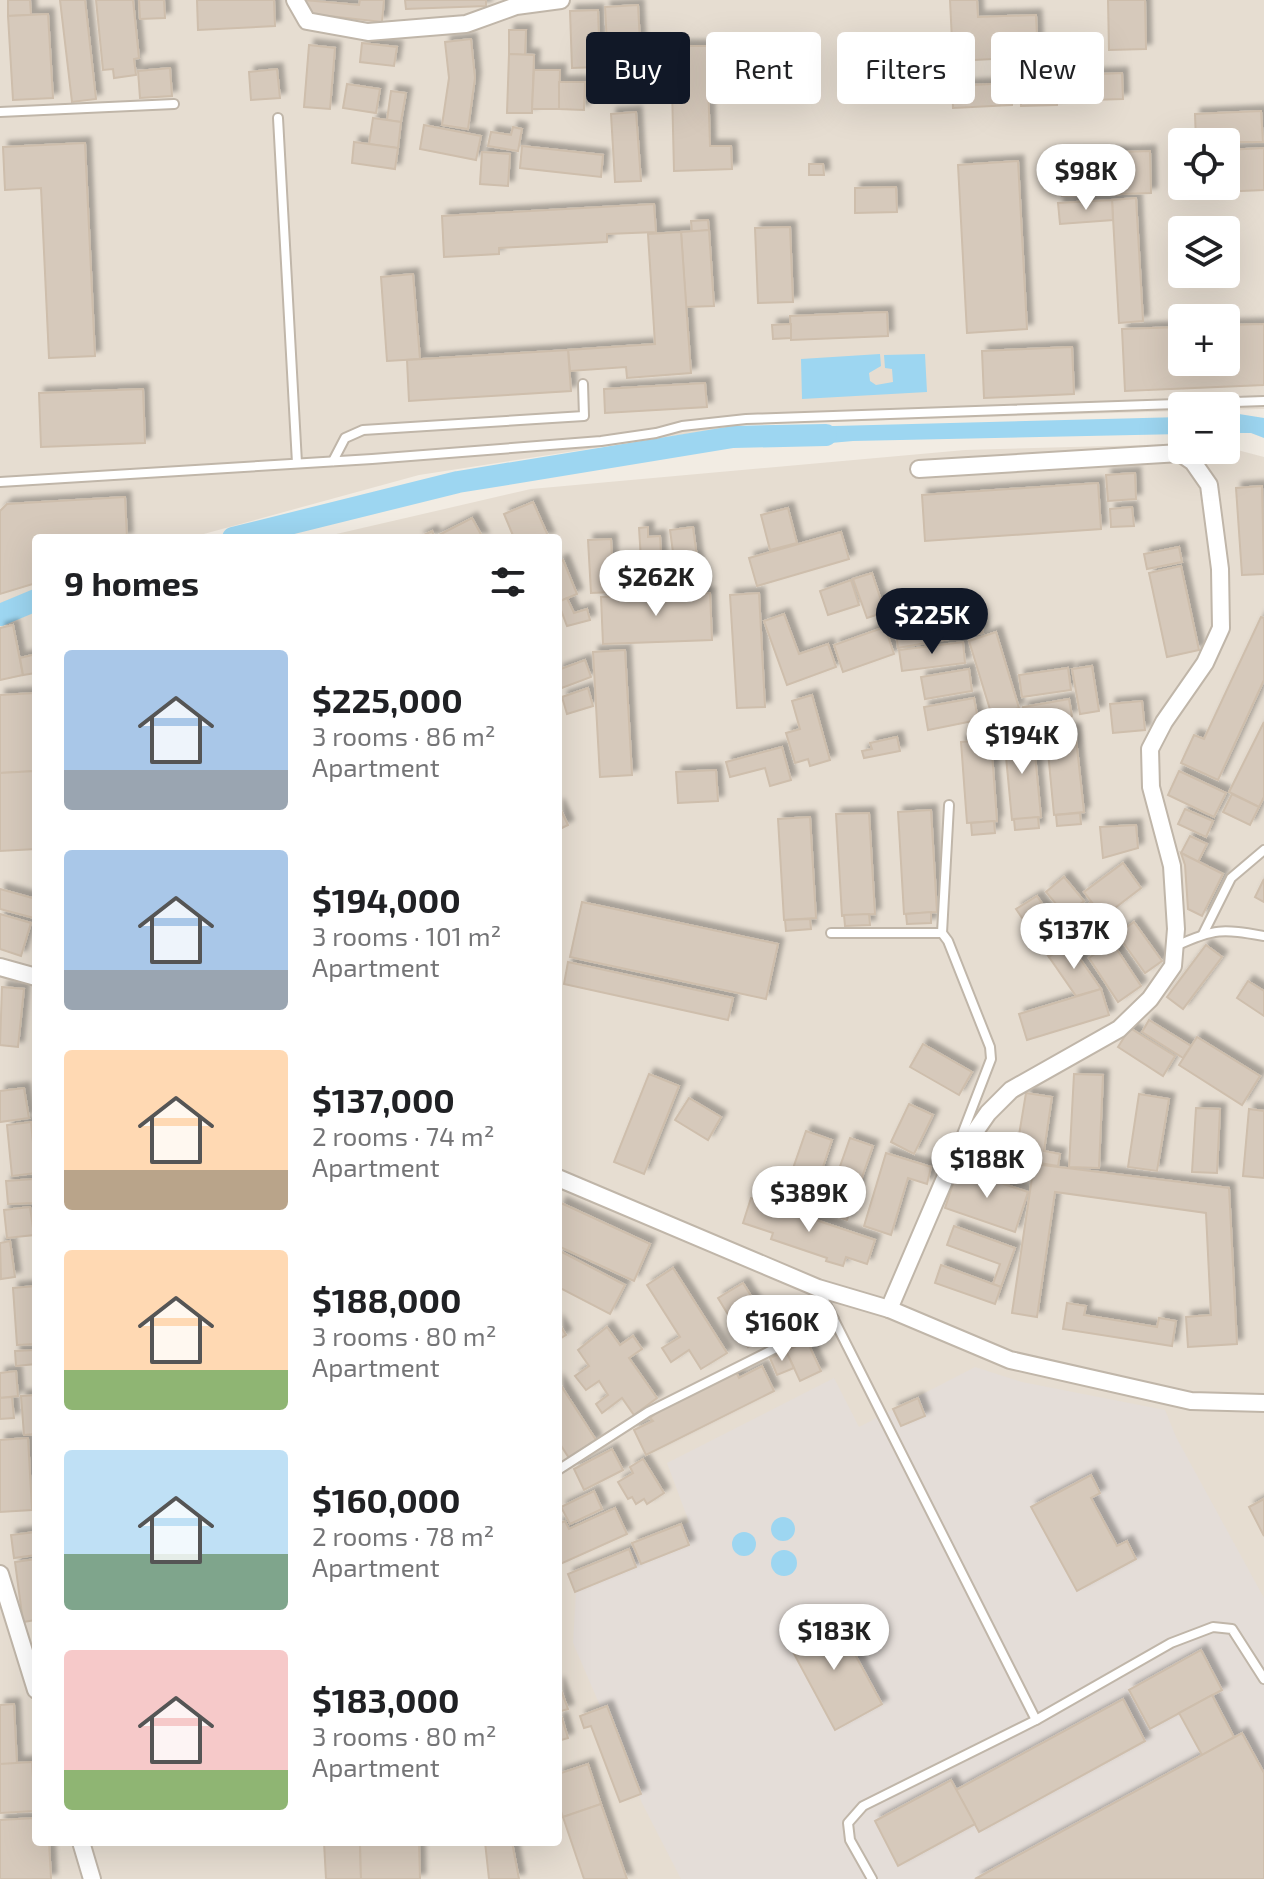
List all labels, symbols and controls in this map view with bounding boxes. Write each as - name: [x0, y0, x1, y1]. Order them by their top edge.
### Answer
- chip: Buy: [586, 32, 690, 104]
- chip: Rent: [706, 32, 821, 104]
- chip: Filters: [837, 32, 975, 104]
- chip: New: [991, 32, 1104, 104]
- map controls: [1168, 128, 1240, 464]
- button: locate: [1168, 128, 1240, 200]
- pin: $98K: [1039, 144, 1133, 212]
- text: $98K: [1054, 154, 1118, 185]
- button: layers: [1168, 216, 1240, 288]
- button: +: [1168, 304, 1240, 376]
- button: −: [1168, 392, 1240, 464]
- pin: $262K: [600, 550, 712, 618]
- icon: filters: [486, 560, 530, 604]
- text: $262K: [617, 560, 695, 591]
- text: 9 homes: [64, 562, 199, 603]
- pin: $225K: [876, 588, 988, 656]
- text: $225K: [894, 598, 970, 629]
- text: $225,000: [312, 679, 463, 720]
- icon: home: [128, 682, 224, 778]
- pin: $194K: [966, 708, 1078, 776]
- text: $194K: [985, 718, 1059, 749]
- text: 3 rooms · 86 m²: [312, 720, 496, 751]
- text: Apartment: [312, 751, 440, 782]
- text: $194,000: [312, 879, 461, 920]
- icon: home: [128, 882, 224, 978]
- pin: $137K: [1018, 903, 1130, 971]
- text: $137K: [1038, 913, 1110, 944]
- text: 3 rooms · 101 m²: [312, 920, 501, 951]
- text: Apartment: [312, 951, 440, 982]
- text: $137,000: [312, 1079, 455, 1120]
- icon: home: [128, 1082, 224, 1178]
- text: 2 rooms · 74 m²: [312, 1120, 494, 1151]
- pin: $188K: [931, 1132, 1043, 1200]
- text: $188K: [949, 1142, 1025, 1173]
- text: Apartment: [312, 1151, 440, 1182]
- pin: $389K: [753, 1166, 865, 1234]
- text: $389K: [770, 1176, 848, 1207]
- text: $188,000: [312, 1279, 461, 1320]
- icon: home: [128, 1282, 224, 1378]
- pin: $160K: [726, 1295, 838, 1363]
- text: $160K: [745, 1305, 819, 1336]
- text: 3 rooms · 80 m²: [312, 1320, 496, 1351]
- text: Apartment: [312, 1351, 440, 1382]
- text: $160,000: [312, 1479, 461, 1520]
- icon: home: [128, 1482, 224, 1578]
- text: 2 rooms · 78 m²: [312, 1520, 494, 1551]
- text: Apartment: [312, 1551, 440, 1582]
- pin: $183K: [778, 1604, 890, 1672]
- text: $183K: [797, 1614, 871, 1645]
- text: $183,000: [312, 1679, 459, 1720]
- icon: home: [128, 1682, 224, 1778]
- text: 3 rooms · 80 m²: [312, 1720, 496, 1751]
- text: Apartment: [312, 1751, 440, 1782]

